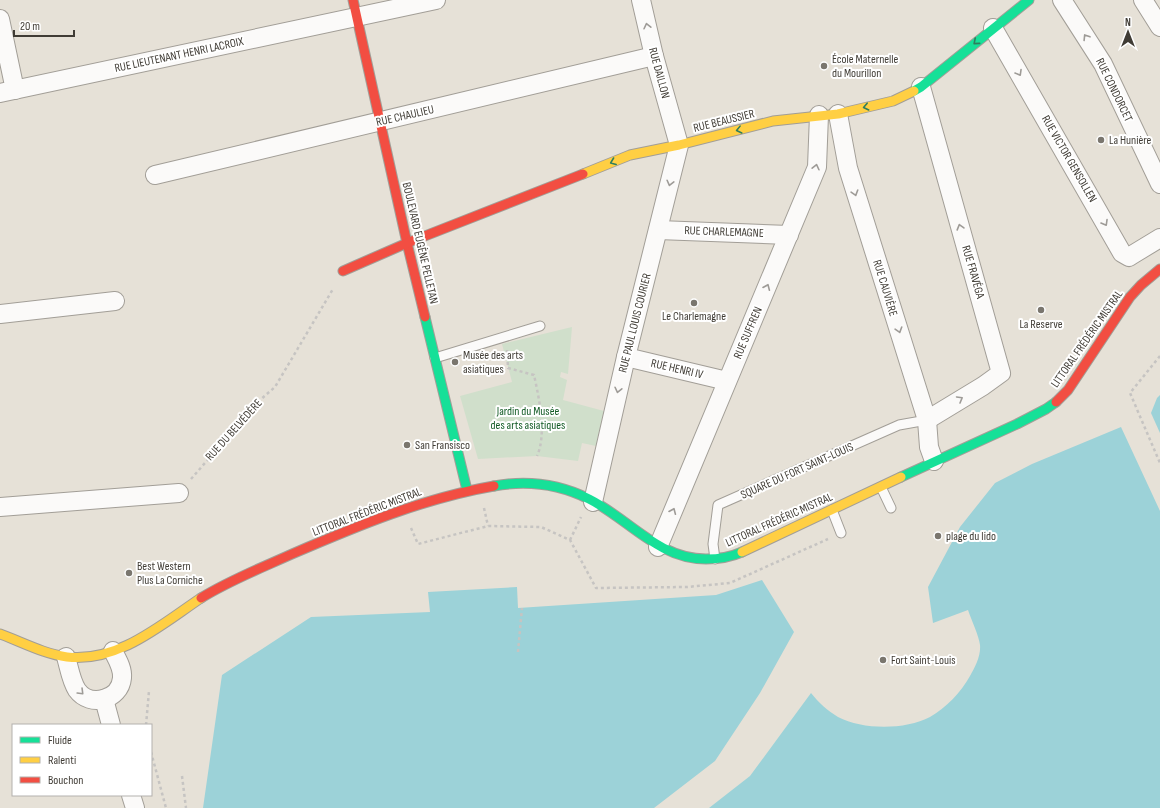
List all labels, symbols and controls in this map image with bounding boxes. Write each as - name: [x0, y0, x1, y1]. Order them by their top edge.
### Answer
- scale bar: [14, 12, 74, 38]
- north arrow: [1108, 12, 1148, 52]
- text: N: [1125, 16, 1131, 29]
- text: 20 m: [20, 19, 40, 34]
- one-way arrow: [643, 23, 651, 29]
- street label: RUE LIEUTENANT HENRI LACROIX: [113, 34, 246, 76]
- one-way arrow: [1083, 34, 1090, 41]
- one-way arrow: [973, 37, 981, 44]
- street label: RUE DAILLON: [645, 46, 673, 100]
- place label: École Maternelle du Mourillon: [832, 52, 899, 81]
- street label: RUE CONDORCET: [1092, 56, 1136, 124]
- marker: École Maternelle du Mourillon: [819, 61, 829, 71]
- one-way arrow: [1015, 69, 1022, 77]
- street label: RUE CHAULIEU: [375, 102, 435, 130]
- one-way arrow: [863, 103, 870, 111]
- street label: RUE BEAUSSIER: [692, 106, 757, 136]
- street label: RUE VICTOR GENSOLLEN: [1038, 113, 1100, 205]
- one-way arrow: [735, 125, 742, 133]
- place label: La Hunière: [1109, 133, 1152, 148]
- marker: La Hunière: [1096, 135, 1106, 145]
- one-way arrow: [609, 157, 616, 165]
- one-way arrow: [811, 164, 819, 170]
- one-way arrow: [666, 179, 674, 186]
- street label: BOULEVARD EUGÈNE PELLETAN: [399, 181, 441, 305]
- one-way arrow: [851, 189, 859, 196]
- one-way arrow: [1100, 219, 1107, 226]
- street label: RUE CHARLEMAGNE: [684, 223, 764, 241]
- one-way arrow: [957, 224, 965, 230]
- street label: RUE FRAVÉGA: [958, 244, 988, 301]
- street label: RUE CAUVIÈRE: [869, 258, 901, 318]
- street label: RUE PAUL LOUIS COURIER: [615, 271, 655, 374]
- one-way arrow: [762, 284, 770, 291]
- street label: LITTORAL FRÉDÉRIC MISTRAL: [1048, 287, 1127, 391]
- marker: Le Charlemagne: [689, 298, 699, 308]
- street label: RUE SUFFREN: [730, 305, 766, 361]
- marker: La Reserve: [1036, 305, 1046, 315]
- place label: Le Charlemagne: [662, 309, 726, 324]
- place label: La Reserve: [1019, 317, 1063, 332]
- one-way arrow: [894, 326, 903, 333]
- place label: Musée des arts asiatiques: [463, 348, 523, 377]
- street label: RUE HENRI IV: [649, 356, 705, 382]
- marker: Musée des arts asiatiques: [450, 357, 460, 367]
- one-way arrow: [614, 387, 623, 394]
- street label: RUE DU BELVÉDÈRE: [202, 396, 266, 464]
- one-way arrow: [956, 397, 963, 404]
- park label: Jardin du Musée des arts asiatiques: [491, 404, 565, 433]
- place label: San Fransisco: [415, 438, 470, 453]
- street label: SQUARE DU FORT SAINT-LOUIS: [738, 439, 856, 503]
- marker: San Fransisco: [402, 440, 412, 450]
- street label: LITTORAL FRÉDÉRIC MISTRAL: [310, 484, 424, 540]
- street label: LITTORAL FRÉDÉRIC MISTRAL: [723, 489, 835, 550]
- one-way arrow: [669, 507, 677, 514]
- place label: plage du lido: [946, 529, 996, 544]
- marker: plage du lido: [933, 531, 943, 541]
- place label: Best Western Plus La Corniche: [137, 559, 203, 588]
- marker: Best Western Plus La Corniche: [124, 568, 134, 578]
- place label: Fort Saint-Louis: [891, 653, 956, 668]
- marker: Fort Saint-Louis: [878, 655, 888, 665]
- one-way arrow: [76, 687, 84, 695]
- legend: [12, 724, 152, 796]
- text: Fluide: [48, 733, 72, 748]
- text: Ralenti: [48, 753, 76, 768]
- text: Bouchon: [48, 773, 83, 788]

